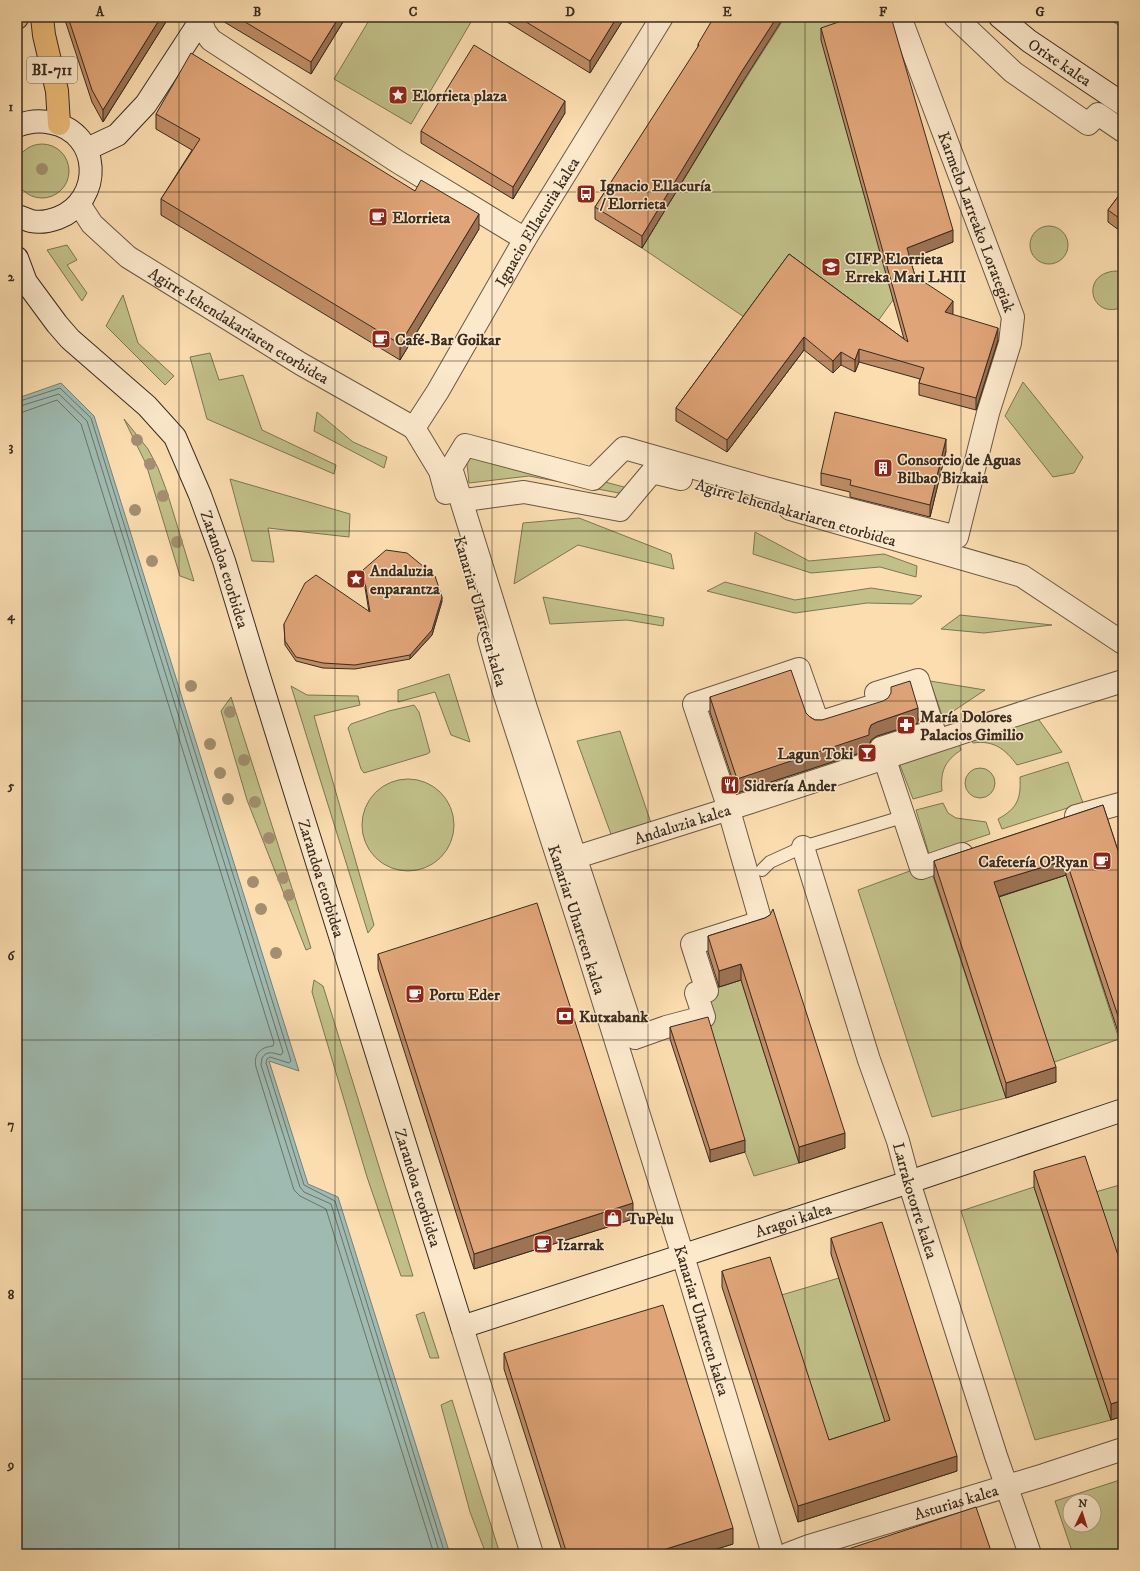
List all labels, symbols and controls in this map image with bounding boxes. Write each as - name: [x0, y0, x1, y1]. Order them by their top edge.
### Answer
- text: A: [95, 4, 105, 20]
- text: B: [253, 4, 261, 20]
- text: C: [409, 4, 418, 20]
- text: D: [565, 4, 575, 20]
- text: E: [722, 4, 732, 20]
- text: F: [879, 4, 888, 20]
- text: G: [1035, 4, 1045, 20]
- street label: Orixe kalea: [1024, 34, 1095, 91]
- road number: BI-711: [27, 57, 77, 83]
- place icon: Elorrieta plaza: [387, 84, 409, 106]
- place label: Elorrieta plaza: [412, 86, 508, 106]
- text: 1: [9, 99, 14, 115]
- street label: Karmelo Larreako Lorategiak: [933, 129, 1019, 316]
- street label: Ignacio Ellacuria kalea: [491, 154, 584, 290]
- place label: Ignacio Ellacuría / Elorrieta: [599, 176, 712, 214]
- bus stop icon: Ignacio Ellacuría / Elorrieta: [575, 183, 597, 205]
- cafe icon: Elorrieta: [367, 206, 389, 228]
- place label: Elorrieta: [392, 208, 452, 228]
- place label: CIFP Elorrieta Erreka Mari LHII: [845, 249, 967, 287]
- school or university icon: CIFP Elorrieta Erreka Mari LHII: [820, 256, 842, 278]
- street label: Agirre lehendakariaren etorbidea: [145, 263, 333, 389]
- text: 2: [8, 269, 15, 285]
- cafe icon: Café-Bar Goikar: [370, 328, 392, 350]
- place label: Café-Bar Goikar: [395, 330, 502, 350]
- text: 3: [9, 439, 14, 455]
- place label: Consorcio de Aguas Bilbao Bizkaia: [897, 450, 1022, 488]
- building icon: Consorcio de Aguas Bilbao Bizkaia: [872, 457, 894, 479]
- street label: Agirre lehendakariaren etorbidea: [693, 475, 899, 551]
- street label: Zarandoa etorbidea: [195, 508, 253, 631]
- street label: Kanariar Uharteen kalea: [449, 534, 511, 689]
- place label: Andaluzia enparantza: [369, 561, 441, 599]
- place icon: Andaluzia enparantza: [345, 568, 367, 590]
- text: 4: [6, 608, 15, 625]
- place label: María Dolores Palacios Gimilio: [920, 707, 1024, 745]
- pharmacy icon: María Dolores Palacios Gimilio: [895, 714, 917, 736]
- bar icon: Lagun Toki: [856, 742, 878, 764]
- place label: Lagun Toki: [777, 744, 853, 764]
- restaurant icon: Sidrería Ander: [719, 774, 741, 796]
- place label: Sidrería Ander: [744, 776, 837, 796]
- text: 5: [7, 778, 15, 794]
- street label: Andaluzia kalea: [632, 800, 733, 849]
- street label: Zarandoa etorbidea: [293, 817, 349, 940]
- street label: Kanariar Uharteen kalea: [543, 842, 610, 997]
- cafe icon: Cafetería O'Ryan: [1091, 850, 1113, 872]
- place label: Cafetería O'Ryan: [978, 852, 1089, 872]
- text: 6: [8, 948, 16, 964]
- cafe icon: Portu Eder: [404, 983, 426, 1005]
- place label: Portu Eder: [429, 985, 501, 1005]
- bank icon: Kutxabank: [554, 1005, 576, 1027]
- place label: Kutxabank: [579, 1007, 649, 1027]
- text: 7: [8, 1117, 15, 1133]
- street label: Zarandoa etorbidea: [390, 1126, 445, 1250]
- street label: Larrakotorre kalea: [888, 1140, 942, 1261]
- street label: Aragoi kalea: [753, 1199, 834, 1242]
- shop icon: TuPelu: [602, 1207, 624, 1229]
- place label: TuPelu: [626, 1209, 674, 1229]
- cafe icon: Izarrak: [532, 1233, 554, 1255]
- place label: Izarrak: [557, 1235, 605, 1255]
- street label: Kanariar Uharteen kalea: [669, 1243, 734, 1398]
- text: 8: [8, 1287, 15, 1303]
- text: 9: [7, 1457, 14, 1473]
- street label: Asturias kalea: [912, 1480, 1001, 1525]
- north arrow: [1062, 1493, 1102, 1533]
- text: N: [1078, 1497, 1088, 1511]

